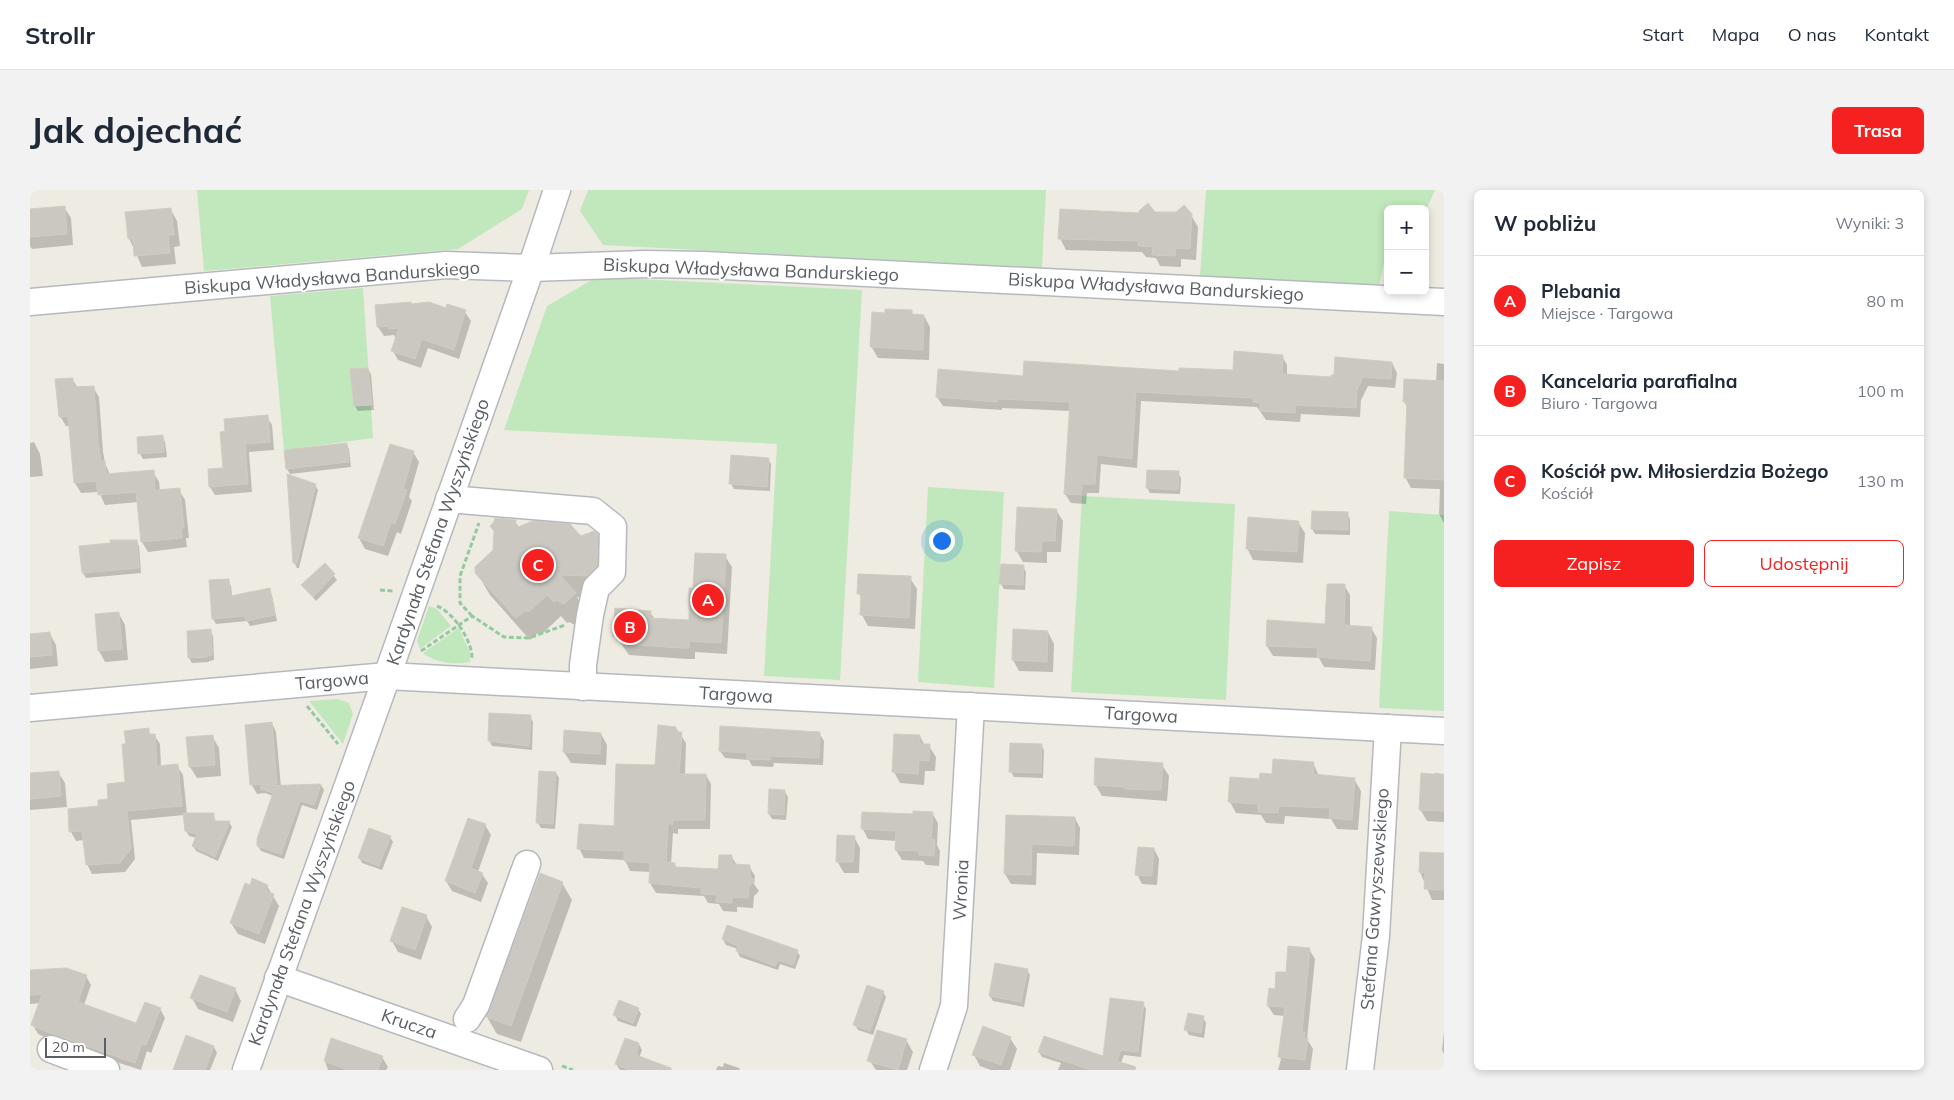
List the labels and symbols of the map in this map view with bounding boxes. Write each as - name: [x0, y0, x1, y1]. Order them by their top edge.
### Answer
- street label: Biskupa Władysława Bandurskiego: [603, 253, 899, 286]
- street label: Biskupa Władysława Bandurskiego: [183, 256, 481, 299]
- street label: Biskupa Władysława Bandurskiego: [1008, 267, 1305, 306]
- street label: Kardynała Stefana Wyszyńskiego: [381, 395, 494, 668]
- your location: [929, 528, 955, 554]
- pin: C: [522, 546, 554, 584]
- pin: A: [692, 581, 724, 619]
- pin: B: [614, 608, 646, 646]
- street label: Targowa: [294, 666, 370, 695]
- street label: Targowa: [698, 681, 774, 708]
- street label: Targowa: [1103, 701, 1179, 728]
- street label: Kardynała Stefana Wyszyńskiego: [243, 777, 360, 1049]
- street label: Stefana Gawryszewskiego: [1355, 787, 1394, 1011]
- street label: Wronia: [947, 859, 974, 921]
- street label: Krucza: [378, 1003, 440, 1044]
- scale bar: [45, 1035, 106, 1058]

